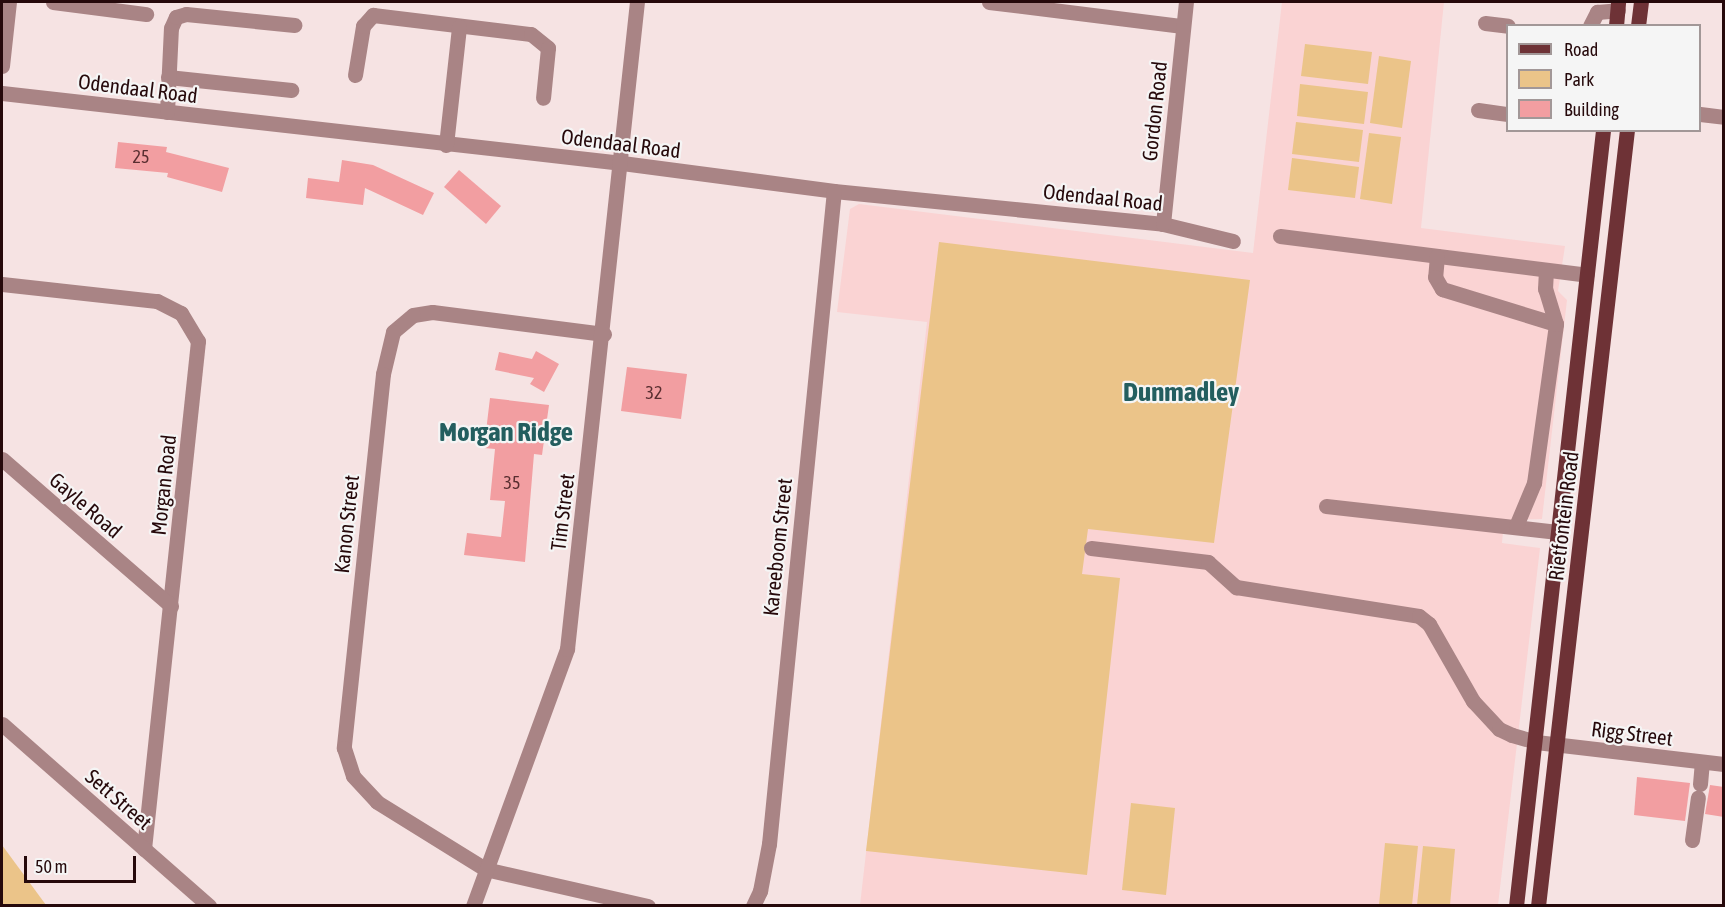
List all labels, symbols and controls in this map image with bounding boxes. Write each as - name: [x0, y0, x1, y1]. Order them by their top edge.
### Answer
- legend: [1506, 24, 1701, 132]
- text: Road: [1564, 39, 1598, 60]
- street label: Gordon Road: [1136, 60, 1172, 162]
- street label: Odendaal Road: [77, 68, 199, 108]
- text: Park: [1564, 69, 1594, 90]
- text: Building: [1564, 99, 1619, 120]
- street label: Odendaal Road: [560, 123, 682, 163]
- house number: 25: [133, 146, 149, 168]
- street label: Odendaal Road: [1042, 178, 1164, 216]
- district label: Dunmadley: [1123, 376, 1239, 408]
- house number: 32: [646, 382, 662, 404]
- district label: Morgan Ridge: [439, 416, 573, 448]
- street label: Morgan Road: [145, 433, 181, 537]
- street label: Rietfontein Road: [1543, 450, 1583, 582]
- street label: Gayle Road: [45, 467, 127, 543]
- house number: 35: [504, 472, 520, 494]
- street label: Tim Street: [545, 472, 579, 552]
- street label: Kanon Street: [328, 474, 364, 574]
- street label: Kareeboom Street: [757, 477, 797, 617]
- street label: Rigg Street: [1590, 716, 1674, 750]
- street label: Sett Street: [81, 763, 157, 835]
- scale bar: [27, 844, 140, 882]
- text: 50 m: [35, 856, 67, 877]

